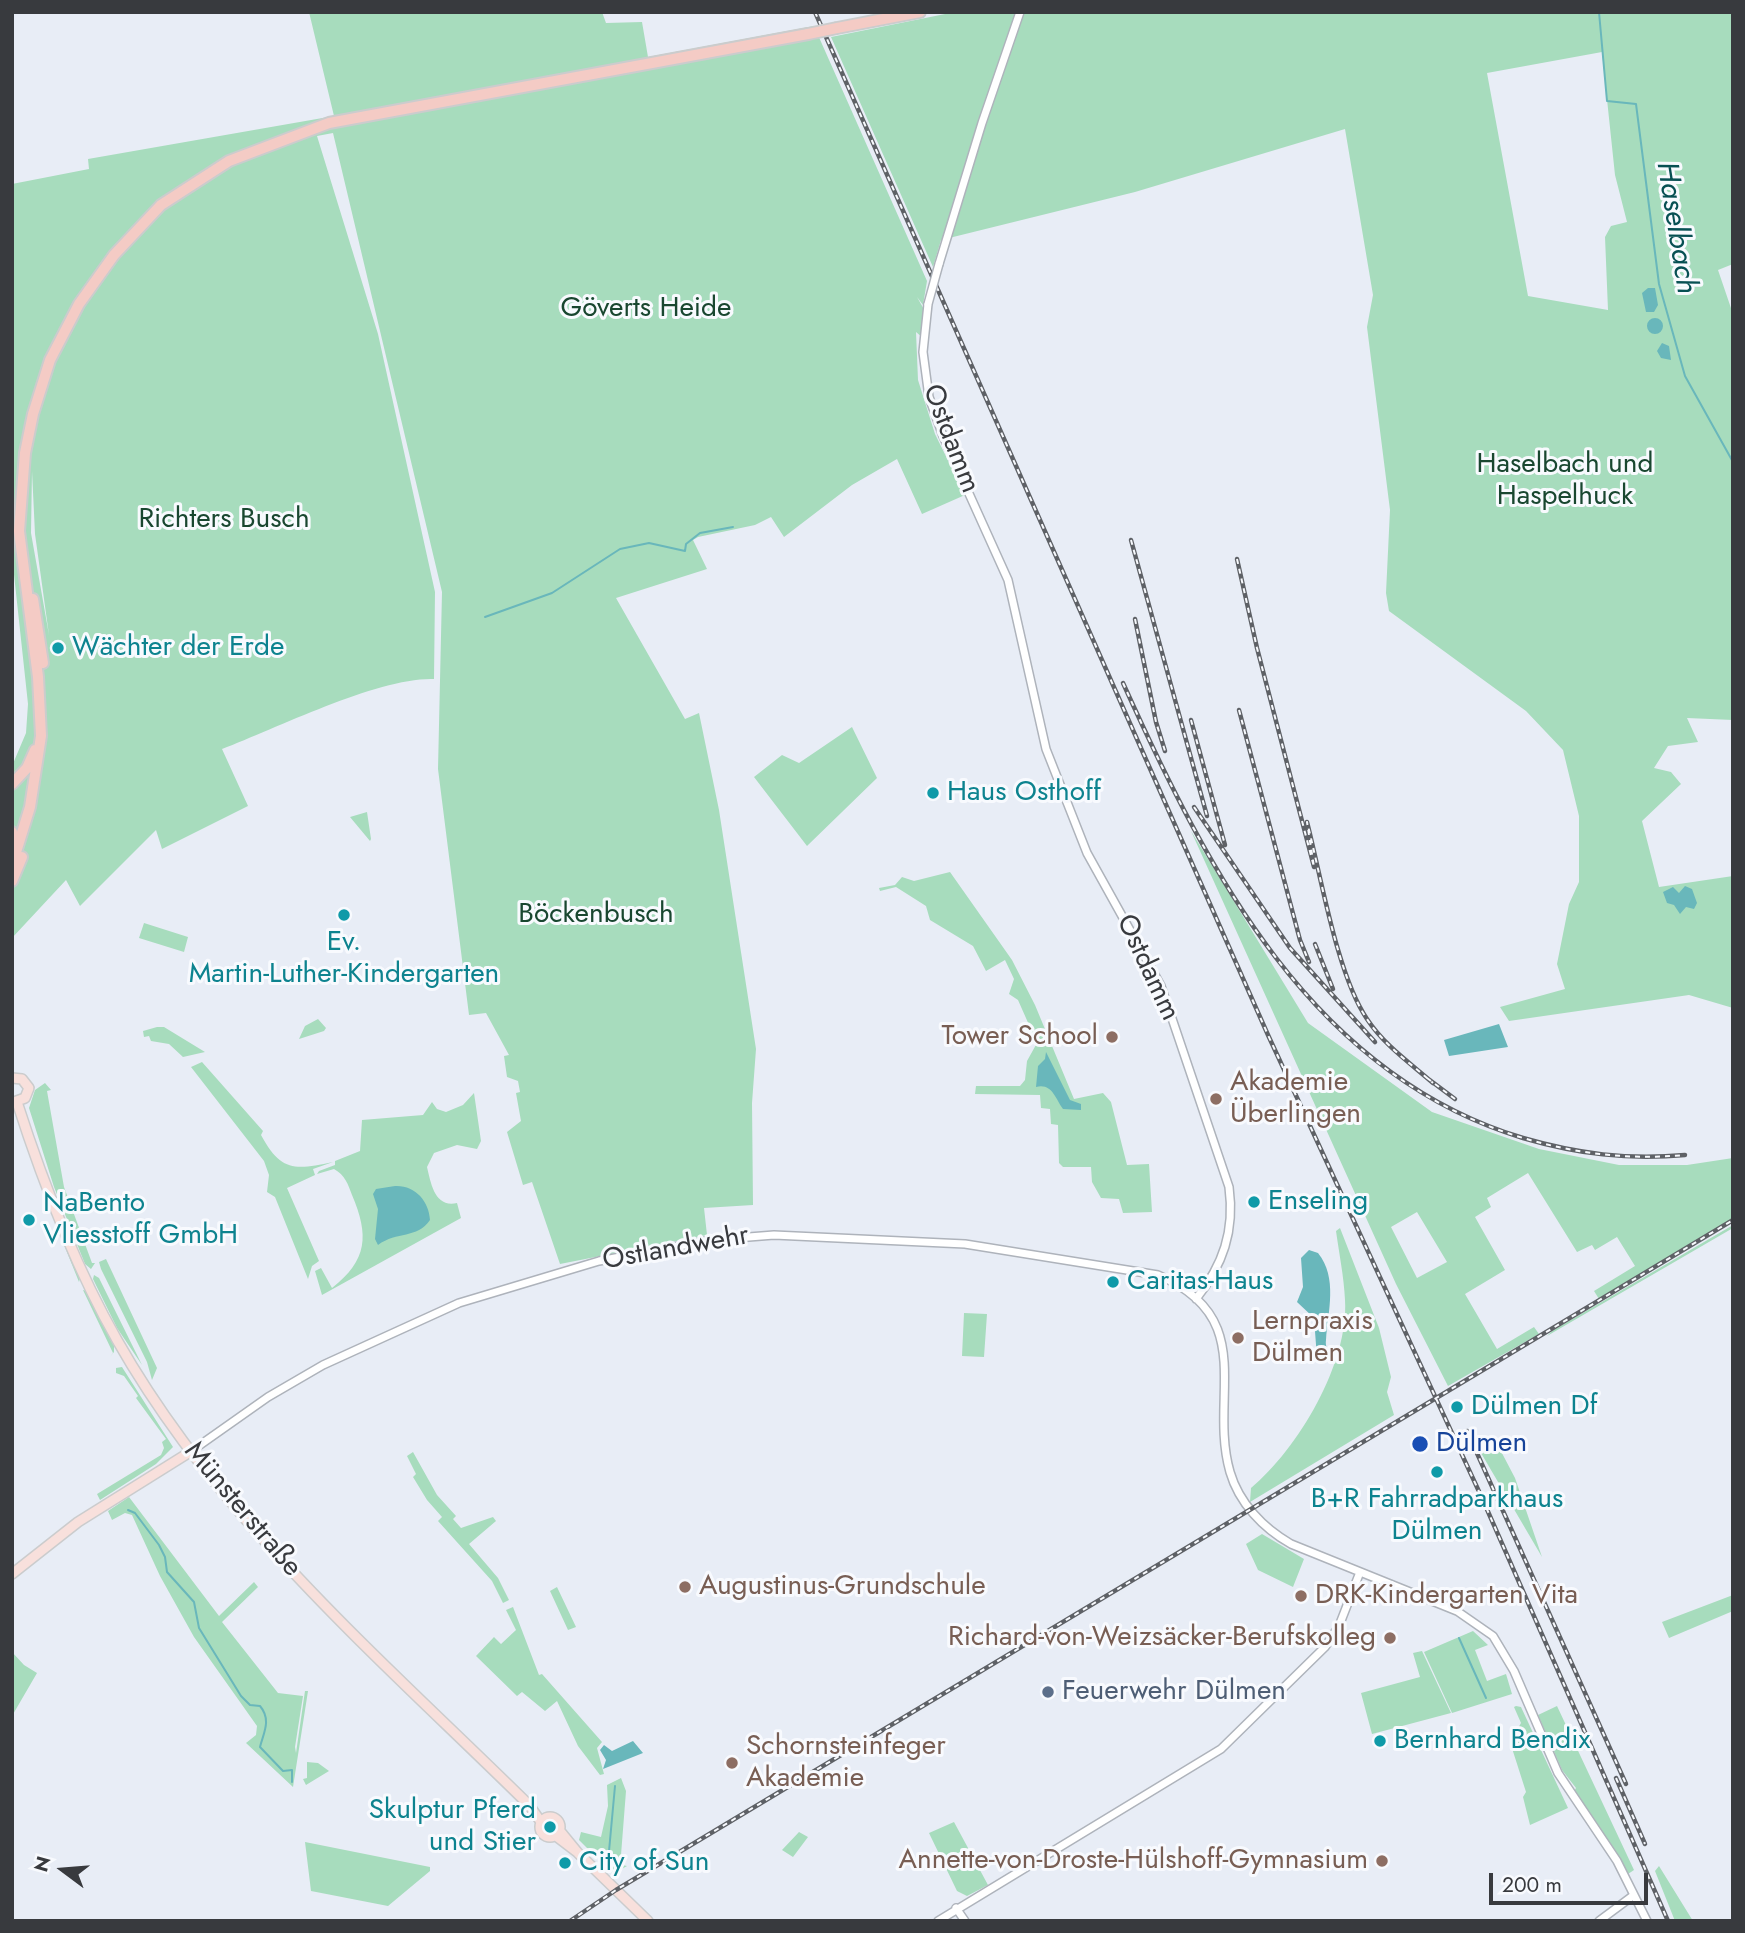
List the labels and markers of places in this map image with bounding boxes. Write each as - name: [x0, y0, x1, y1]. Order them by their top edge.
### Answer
- place label: Wächter der Erde: [72, 631, 284, 665]
- marker: Wächter der Erde: [50, 640, 66, 656]
- place label: Haus Osthoff: [947, 776, 1101, 810]
- marker: Haus Osthoff: [925, 785, 941, 801]
- marker: Ev. Martin-Luther-Kindergarten: [336, 907, 352, 923]
- place label: Ev. Martin-Luther-Kindergarten: [189, 926, 499, 992]
- place label: Tower School: [941, 1020, 1098, 1054]
- marker: Tower School: [1104, 1029, 1120, 1045]
- place label: Akademie Überlingen: [1230, 1066, 1361, 1132]
- marker: Akademie Überlingen: [1208, 1091, 1224, 1107]
- place label: Enseling: [1268, 1185, 1368, 1219]
- place label: NaBento Vliesstoff GmbH: [43, 1187, 238, 1253]
- marker: Enseling: [1246, 1194, 1262, 1210]
- marker: NaBento Vliesstoff GmbH: [21, 1212, 37, 1228]
- place label: Caritas-Haus: [1127, 1265, 1273, 1299]
- marker: Caritas-Haus: [1105, 1274, 1121, 1290]
- place label: Lernpraxis Dülmen: [1252, 1305, 1373, 1371]
- marker: Lernpraxis Dülmen: [1230, 1330, 1246, 1346]
- place label: Dülmen Df: [1471, 1390, 1598, 1424]
- marker: Dülmen Df: [1449, 1399, 1465, 1415]
- place label: Dülmen: [1436, 1427, 1527, 1461]
- marker: Dülmen: [1410, 1434, 1430, 1454]
- marker: B+R Fahrradparkhaus Dülmen: [1429, 1464, 1445, 1480]
- place label: B+R Fahrradparkhaus Dülmen: [1311, 1483, 1563, 1549]
- place label: Augustinus-Grundschule: [699, 1570, 986, 1604]
- marker: Augustinus-Grundschule: [677, 1579, 693, 1595]
- place label: DRK-Kindergarten Vita: [1315, 1579, 1578, 1613]
- marker: DRK-Kindergarten Vita: [1293, 1588, 1309, 1604]
- place label: Richard-von-Weizsäcker-Berufskolleg: [948, 1621, 1376, 1655]
- marker: Richard-von-Weizsäcker-Berufskolleg: [1382, 1630, 1398, 1646]
- place label: Feuerwehr Dülmen: [1062, 1675, 1286, 1709]
- marker: Feuerwehr Dülmen: [1040, 1684, 1056, 1700]
- place label: Bernhard Bendix: [1394, 1724, 1590, 1758]
- place label: Schornsteinfeger Akademie: [746, 1730, 946, 1796]
- marker: Bernhard Bendix: [1372, 1733, 1388, 1749]
- marker: Schornsteinfeger Akademie: [724, 1755, 740, 1771]
- place label: Skulptur Pferd und Stier: [369, 1794, 536, 1860]
- marker: Skulptur Pferd und Stier: [542, 1819, 558, 1835]
- place label: Annette-von-Droste-Hülshoff-Gymnasium: [898, 1844, 1368, 1878]
- place label: City of Sun: [579, 1846, 709, 1880]
- marker: Annette-von-Droste-Hülshoff-Gymnasium: [1374, 1853, 1390, 1869]
- marker: City of Sun: [557, 1855, 573, 1871]

